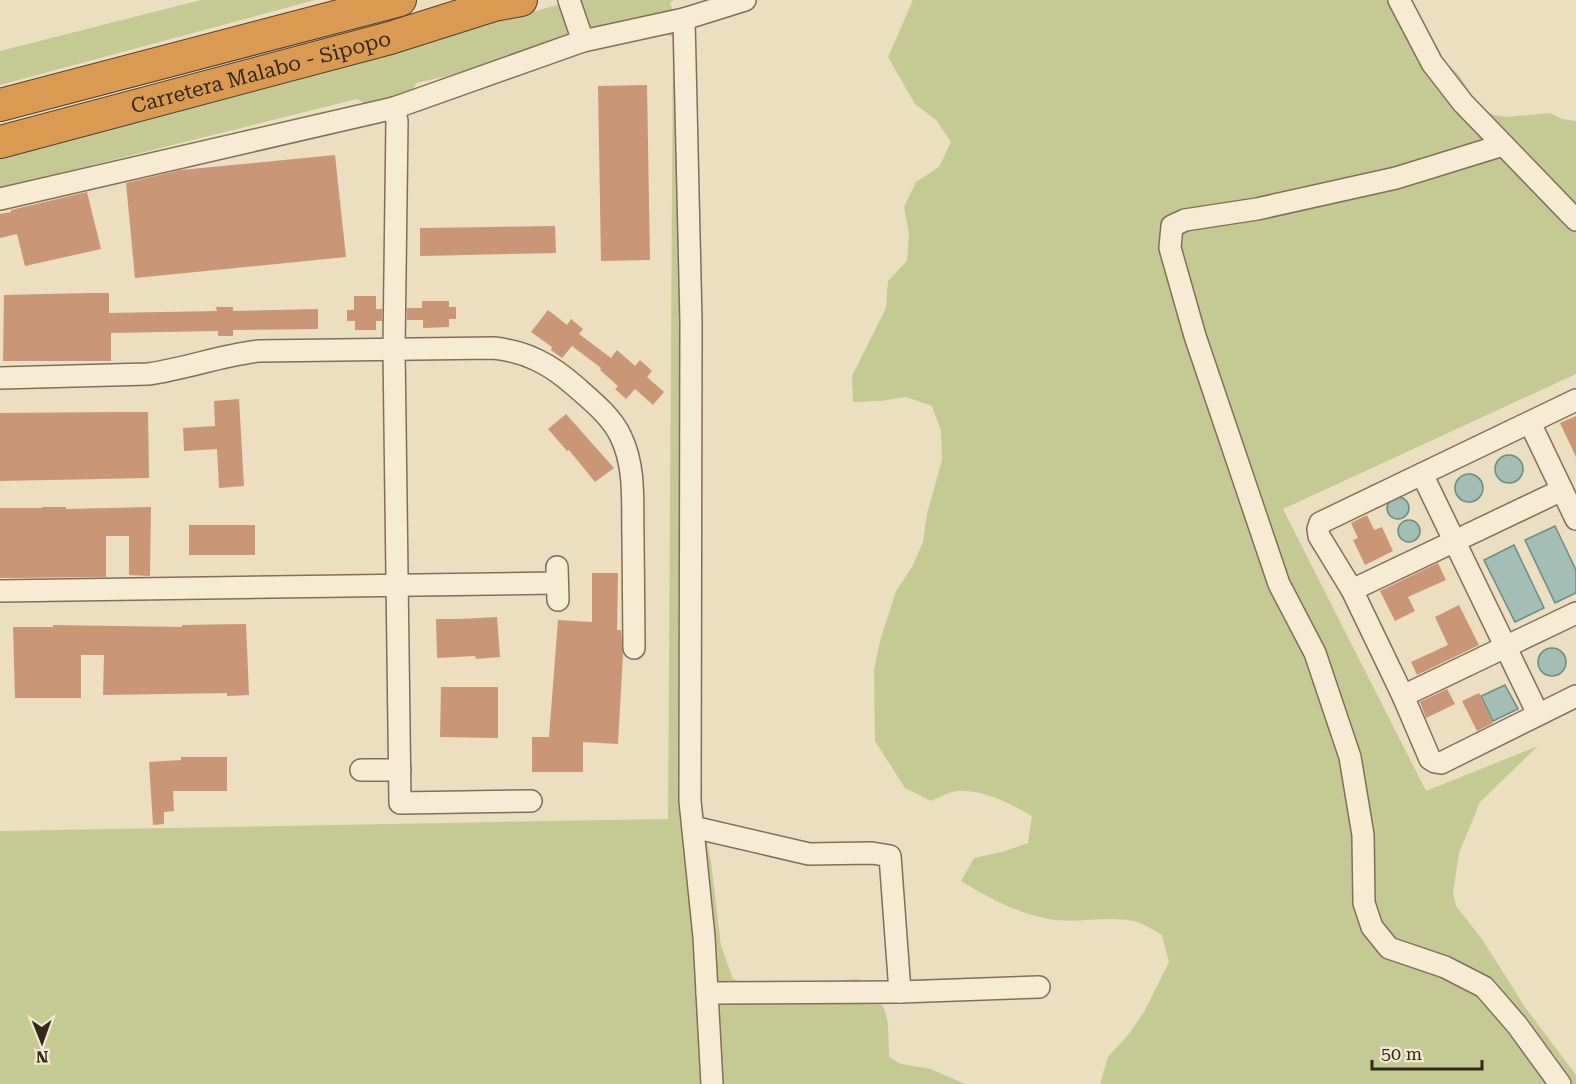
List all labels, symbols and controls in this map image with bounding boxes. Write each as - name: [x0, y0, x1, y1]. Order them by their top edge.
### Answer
- street label: Carretera Malabo - Sipopo: [128, 26, 393, 119]
- north arrow: [12, 1012, 72, 1072]
- scale bar: [1372, 1033, 1482, 1071]
- text: 50 m: [1381, 1043, 1422, 1064]
- text: N: [36, 1047, 49, 1066]

